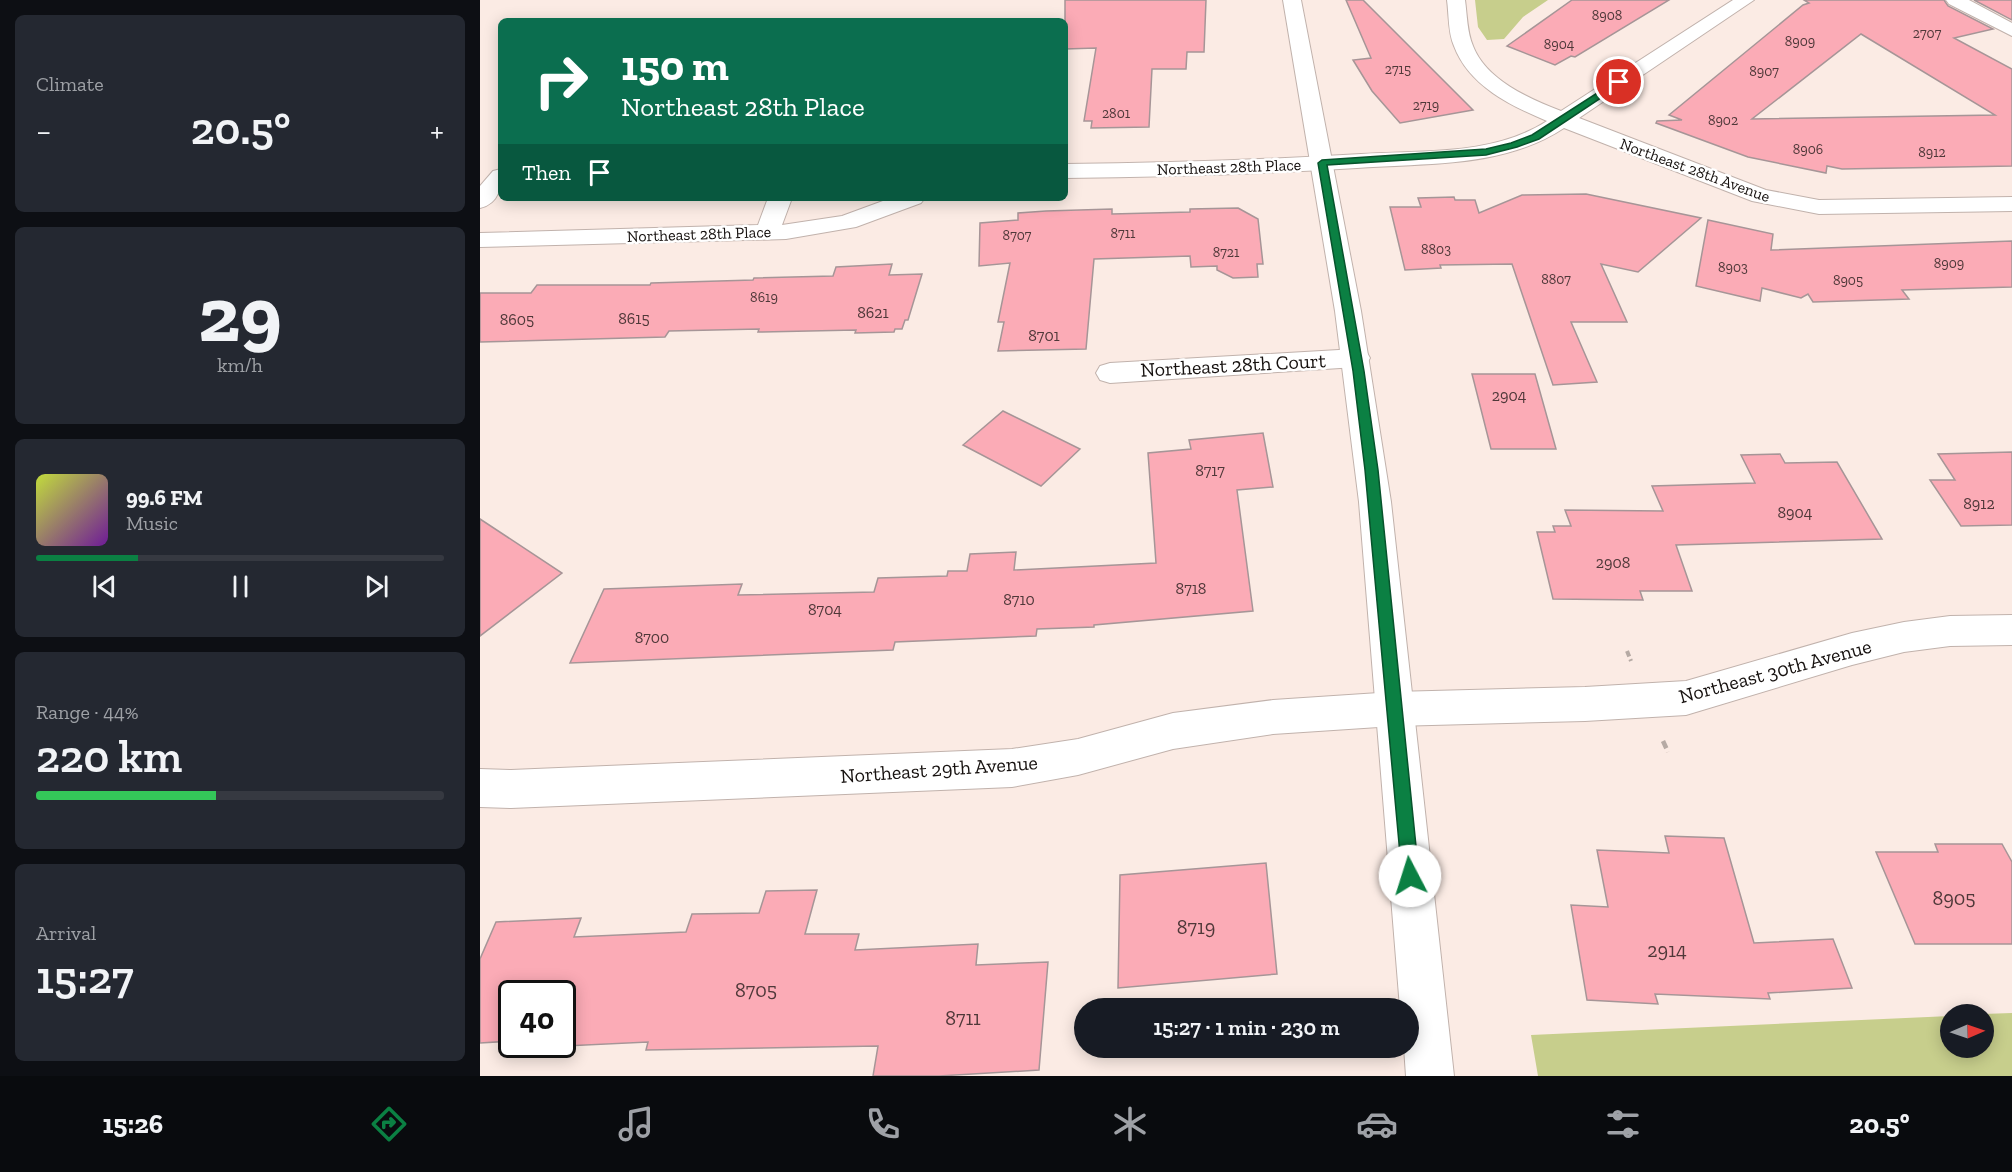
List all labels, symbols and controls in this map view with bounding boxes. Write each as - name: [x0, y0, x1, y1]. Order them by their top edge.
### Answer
- house number: 8908: [1592, 7, 1622, 24]
- house number: 2707: [1913, 25, 1942, 42]
- house number: 8909: [1785, 33, 1815, 50]
- house number: 8904: [1544, 36, 1575, 53]
- text: 150 m: [621, 40, 729, 91]
- icon: right: [522, 42, 600, 120]
- pin: [1593, 56, 1644, 107]
- house number: 2715: [1385, 61, 1411, 78]
- house number: 8907: [1749, 63, 1779, 80]
- icon: arrive: [1602, 65, 1635, 98]
- text: Climate: [36, 72, 104, 96]
- text: Northeast 28th Place: [621, 91, 865, 123]
- house number: 2719: [1413, 97, 1439, 114]
- text: 20.5°: [191, 102, 291, 156]
- house number: 2801: [1102, 105, 1131, 122]
- text: −: [36, 111, 51, 150]
- text: +: [430, 111, 444, 150]
- house number: 8902: [1708, 112, 1738, 129]
- street label: Northeast 28th Avenue: [1617, 134, 1773, 206]
- house number: 8906: [1793, 141, 1823, 158]
- house number: 8912: [1918, 144, 1946, 161]
- street label: Northeast 28th Place: [1157, 155, 1301, 179]
- icon: arrive: [583, 156, 616, 189]
- text: Then: [522, 159, 571, 186]
- street label: Northeast 28th Place: [627, 222, 771, 246]
- house number: 8711: [1111, 225, 1136, 242]
- house number: 8707: [1003, 227, 1032, 244]
- house number: 8803: [1421, 241, 1451, 258]
- house number: 8721: [1213, 244, 1240, 261]
- house number: 8909: [1934, 255, 1964, 272]
- house number: 8903: [1718, 259, 1748, 276]
- text: 29: [198, 267, 282, 361]
- house number: 8807: [1541, 271, 1571, 288]
- house number: 8905: [1833, 272, 1863, 289]
- house number: 8619: [750, 289, 778, 306]
- house number: 8621: [857, 303, 889, 322]
- house number: 8615: [618, 309, 650, 328]
- house number: 8605: [500, 310, 534, 329]
- house number: 8701: [1028, 326, 1060, 345]
- street label: Northeast 28th Court: [1140, 348, 1327, 382]
- text: km/h: [217, 353, 263, 377]
- house number: 2904: [1492, 386, 1527, 405]
- house number: 8717: [1195, 461, 1225, 480]
- text: 99.6 FM: [126, 484, 202, 511]
- house number: 8912: [1963, 494, 1995, 513]
- house number: 8904: [1778, 503, 1813, 522]
- text: Music: [126, 511, 178, 535]
- house number: 2908: [1596, 553, 1630, 572]
- icon: previous: [88, 570, 121, 603]
- icon: pause: [224, 570, 257, 603]
- icon: next: [360, 570, 393, 603]
- house number: 8718: [1176, 579, 1206, 598]
- house number: 8710: [1003, 590, 1035, 609]
- house number: 8704: [808, 600, 842, 619]
- house number: 8700: [635, 628, 669, 647]
- street label: Northeast 30th Avenue: [1676, 634, 1874, 708]
- text: Range · 44%: [36, 700, 139, 724]
- text: 220 km: [36, 730, 182, 784]
- street label: Northeast 29th Avenue: [839, 750, 1039, 788]
- position arrow: [1378, 844, 1442, 908]
- house number: 8905: [1932, 886, 1976, 910]
- house number: 8719: [1177, 915, 1215, 939]
- text: Arrival: [36, 921, 96, 945]
- house number: 2914: [1647, 938, 1687, 962]
- text: 15:27: [36, 951, 134, 1005]
- house number: 8705: [735, 978, 777, 1002]
- speed limit sign: 40: [498, 980, 576, 1058]
- north arrow: [1940, 1004, 1994, 1058]
- map controls: [1940, 1004, 1994, 1058]
- house number: 8711: [945, 1006, 981, 1030]
- text: 15:27 · 1 min · 230 m: [1153, 1014, 1340, 1041]
- icon: directions: [368, 1103, 410, 1145]
- icon: music: [615, 1103, 657, 1145]
- icon: phone: [862, 1103, 904, 1145]
- icon: climate: [1109, 1103, 1151, 1145]
- icon: car: [1356, 1103, 1398, 1145]
- icon: filters: [1602, 1103, 1644, 1145]
- text: 15:26: [102, 1108, 163, 1140]
- text: 20.5°: [1849, 1108, 1909, 1140]

